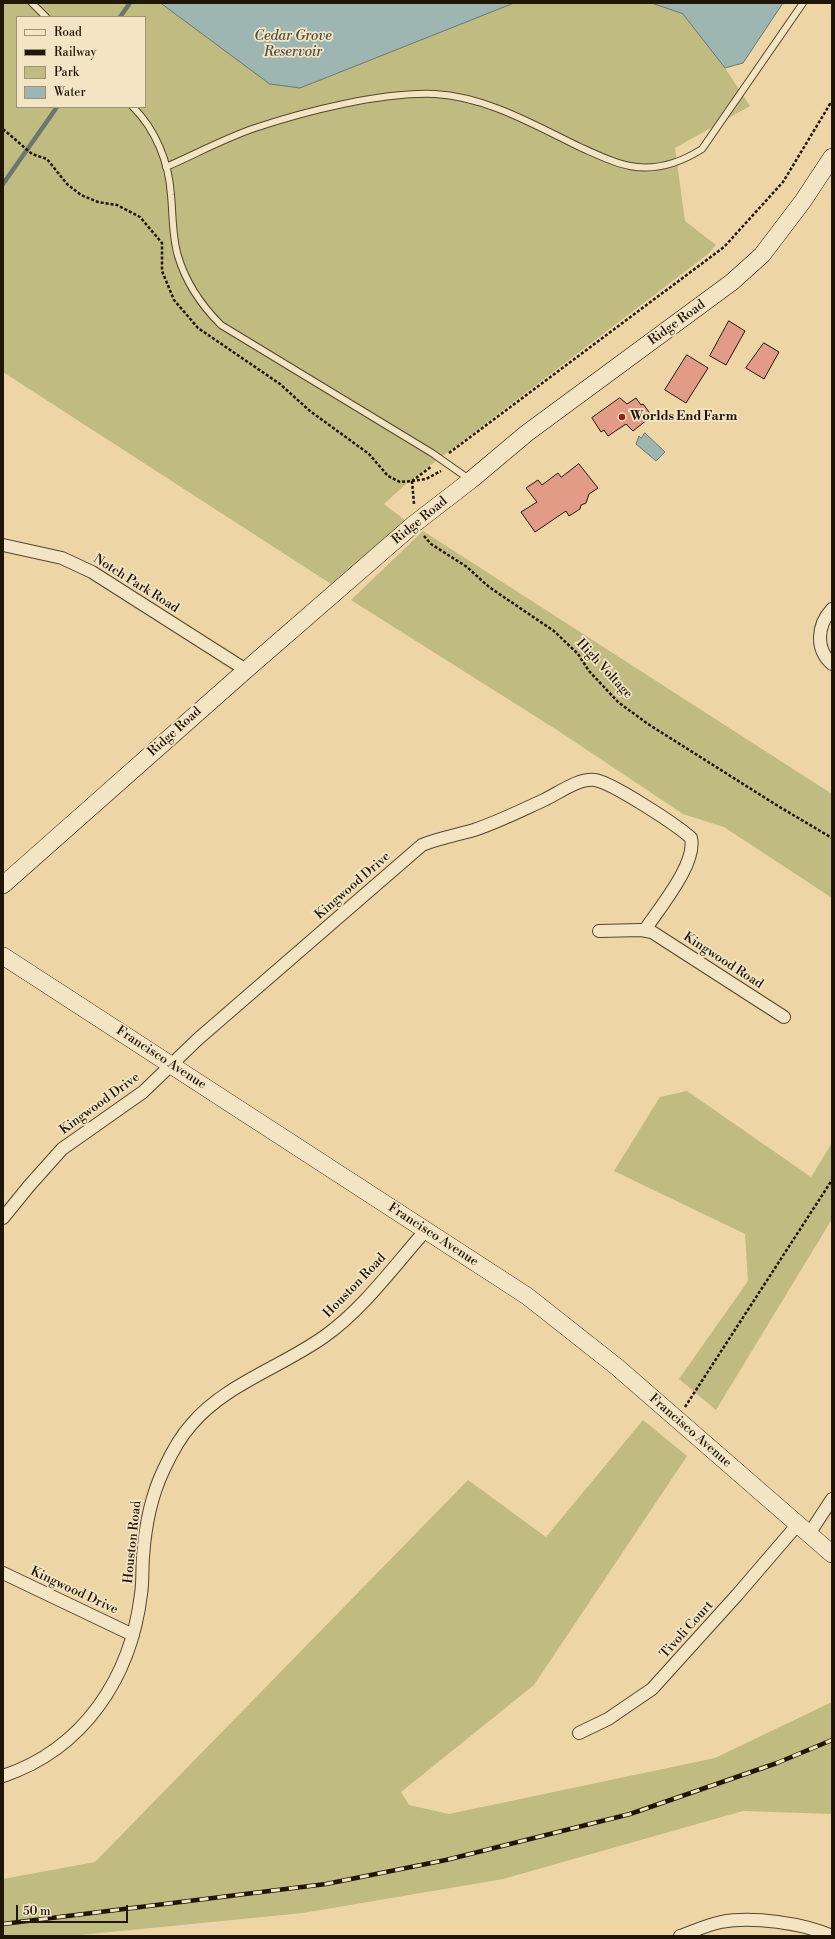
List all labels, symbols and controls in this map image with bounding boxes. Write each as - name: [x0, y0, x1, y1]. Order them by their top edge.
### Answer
- legend: [16, 16, 146, 108]
- text: Road: [54, 25, 82, 40]
- water label: Cedar Grove Reservoir: [254, 29, 332, 62]
- text: Railway: [54, 45, 96, 60]
- text: Park: [54, 65, 79, 80]
- text: Water: [54, 85, 86, 100]
- street label: Ridge Road: [645, 297, 709, 349]
- place label: Worlds End Farm: [630, 409, 737, 425]
- marker: Worlds End Farm: [617, 412, 627, 422]
- street label: Ridge Road: [389, 494, 451, 548]
- street label: Notch Park Road: [90, 551, 182, 617]
- street label: High Voltage: [572, 636, 636, 702]
- street label: Ridge Road: [145, 704, 205, 760]
- street label: Kingwood Drive: [312, 849, 394, 923]
- street label: Kingwood Road: [680, 929, 766, 993]
- street label: Francisco Avenue: [113, 1023, 209, 1093]
- street label: Kingwood Drive: [57, 1070, 143, 1138]
- street label: Francisco Avenue: [385, 1200, 481, 1270]
- street label: Houston Road: [320, 1251, 390, 1321]
- street label: Francisco Avenue: [646, 1391, 734, 1471]
- street label: Houston Road: [121, 1500, 145, 1584]
- street label: Kingwood Drive: [28, 1564, 120, 1618]
- street label: Tivoli Court: [657, 1598, 717, 1662]
- scale bar: [18, 1897, 130, 1923]
- text: 50 m: [23, 1904, 51, 1919]

